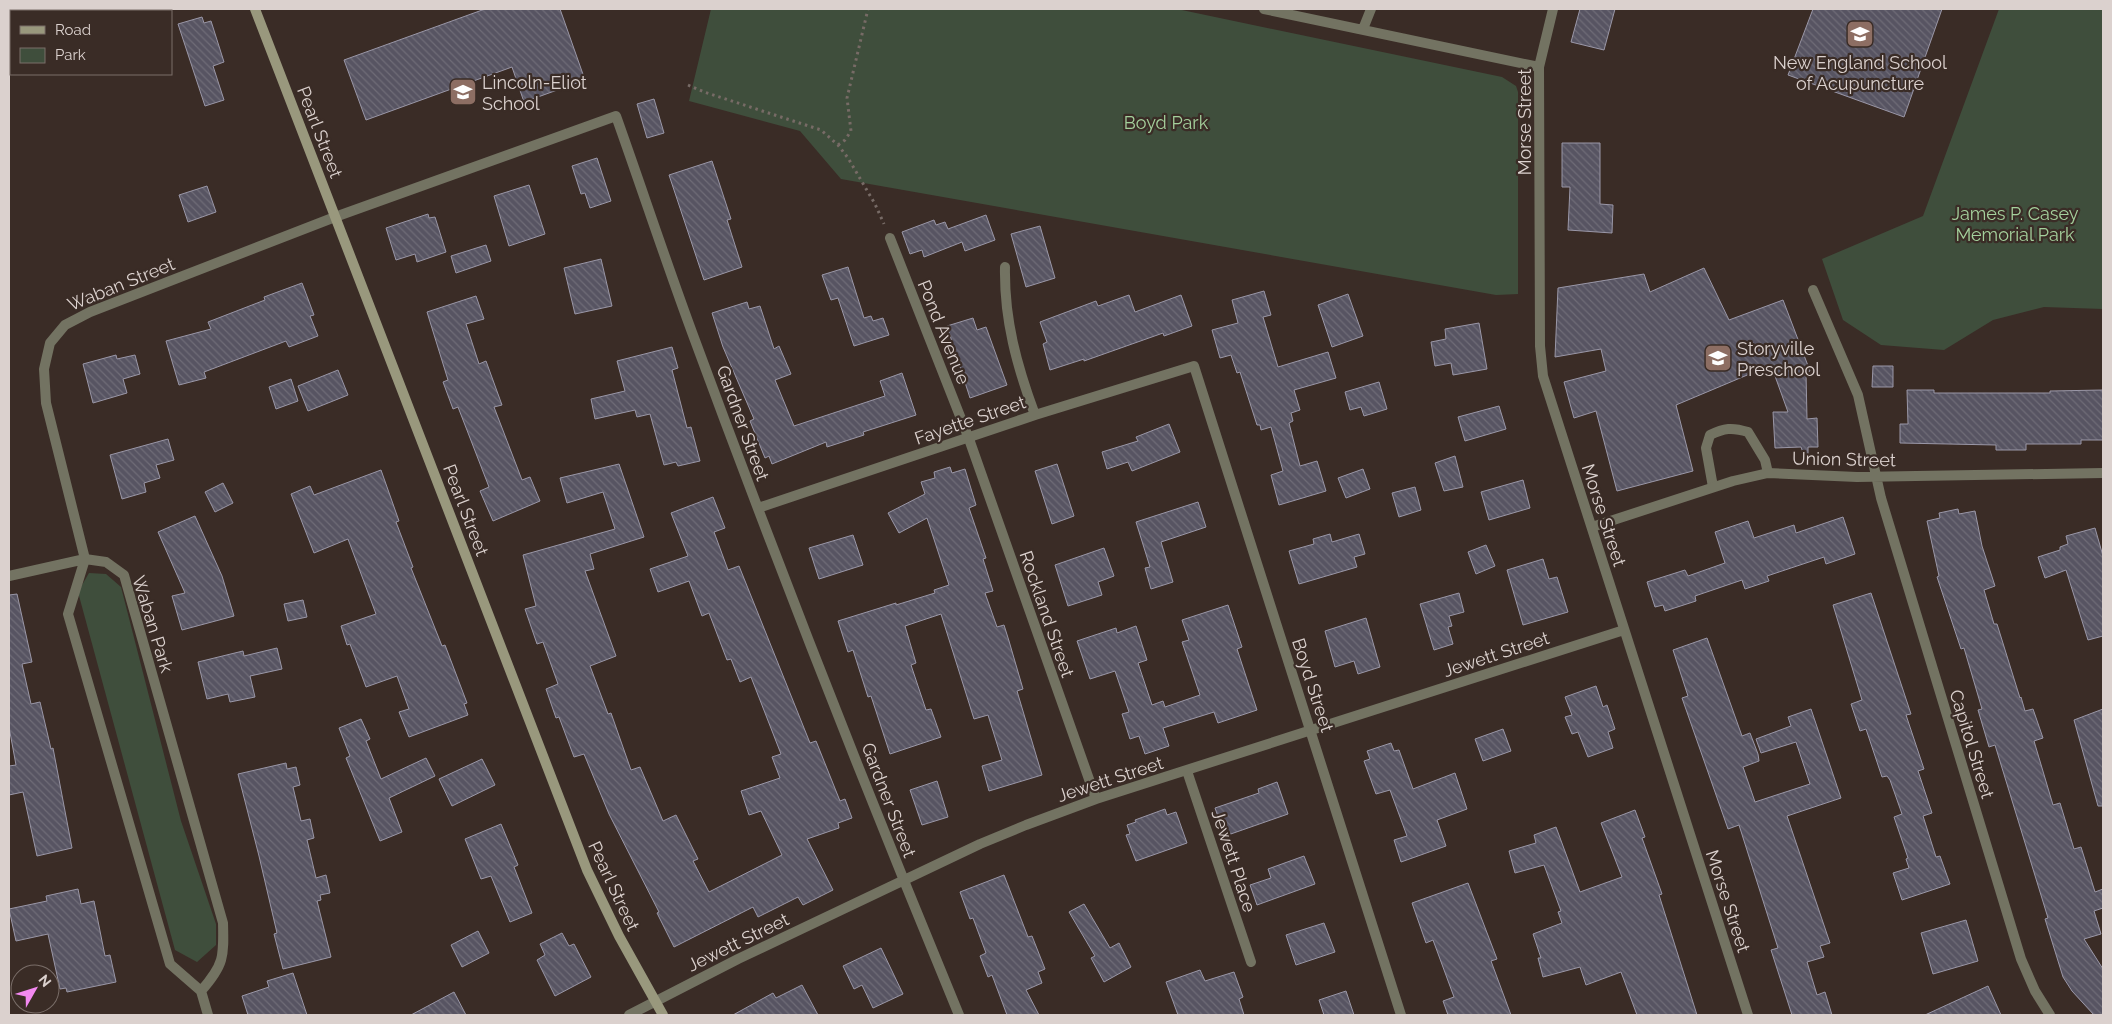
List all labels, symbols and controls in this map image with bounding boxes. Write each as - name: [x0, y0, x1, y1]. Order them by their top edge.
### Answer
- legend: [10, 10, 172, 75]
- school or university icon: New England School of Acupuncture: [1845, 19, 1875, 49]
- text: Road: [55, 21, 91, 39]
- text: Park: [55, 46, 86, 64]
- place label: New England School of Acupuncture: [1773, 52, 1947, 94]
- street label: Morse Street: [1514, 69, 1535, 175]
- place label: Lincoln-Eliot School: [482, 72, 587, 114]
- school or university icon: Lincoln-Eliot School: [448, 77, 478, 107]
- street label: Pearl Street: [293, 83, 347, 181]
- park label: Boyd Park: [1124, 112, 1209, 133]
- park label: James P. Casey Memorial Park: [1951, 203, 2079, 245]
- street label: Waban Street: [64, 253, 178, 315]
- street label: Pond Avenue: [914, 277, 975, 388]
- place label: Storyville Preschool: [1737, 338, 1820, 380]
- school or university icon: Storyville Preschool: [1703, 343, 1733, 373]
- street label: Gardner Street: [712, 362, 774, 484]
- street label: Fayette Street: [912, 391, 1028, 449]
- street label: Union Street: [1792, 448, 1896, 470]
- street label: Pearl Street: [439, 461, 493, 559]
- street label: Morse Street: [1578, 461, 1630, 569]
- street label: Rockland Street: [1016, 548, 1078, 680]
- street label: Waban Park: [128, 573, 178, 676]
- street label: Jewett Street: [1440, 627, 1552, 681]
- street label: Boyd Street: [1288, 635, 1338, 735]
- street label: Capitol Street: [1945, 687, 1999, 801]
- street label: Gardner Street: [857, 740, 921, 860]
- street label: Jewett Street: [1054, 752, 1166, 806]
- street label: Jewett Place: [1208, 807, 1261, 915]
- street label: Pearl Street: [584, 838, 644, 934]
- street label: Morse Street: [1702, 847, 1754, 955]
- street label: Jewett Street: [684, 908, 792, 976]
- north arrow: [10, 964, 60, 1014]
- text: N: [36, 972, 55, 990]

